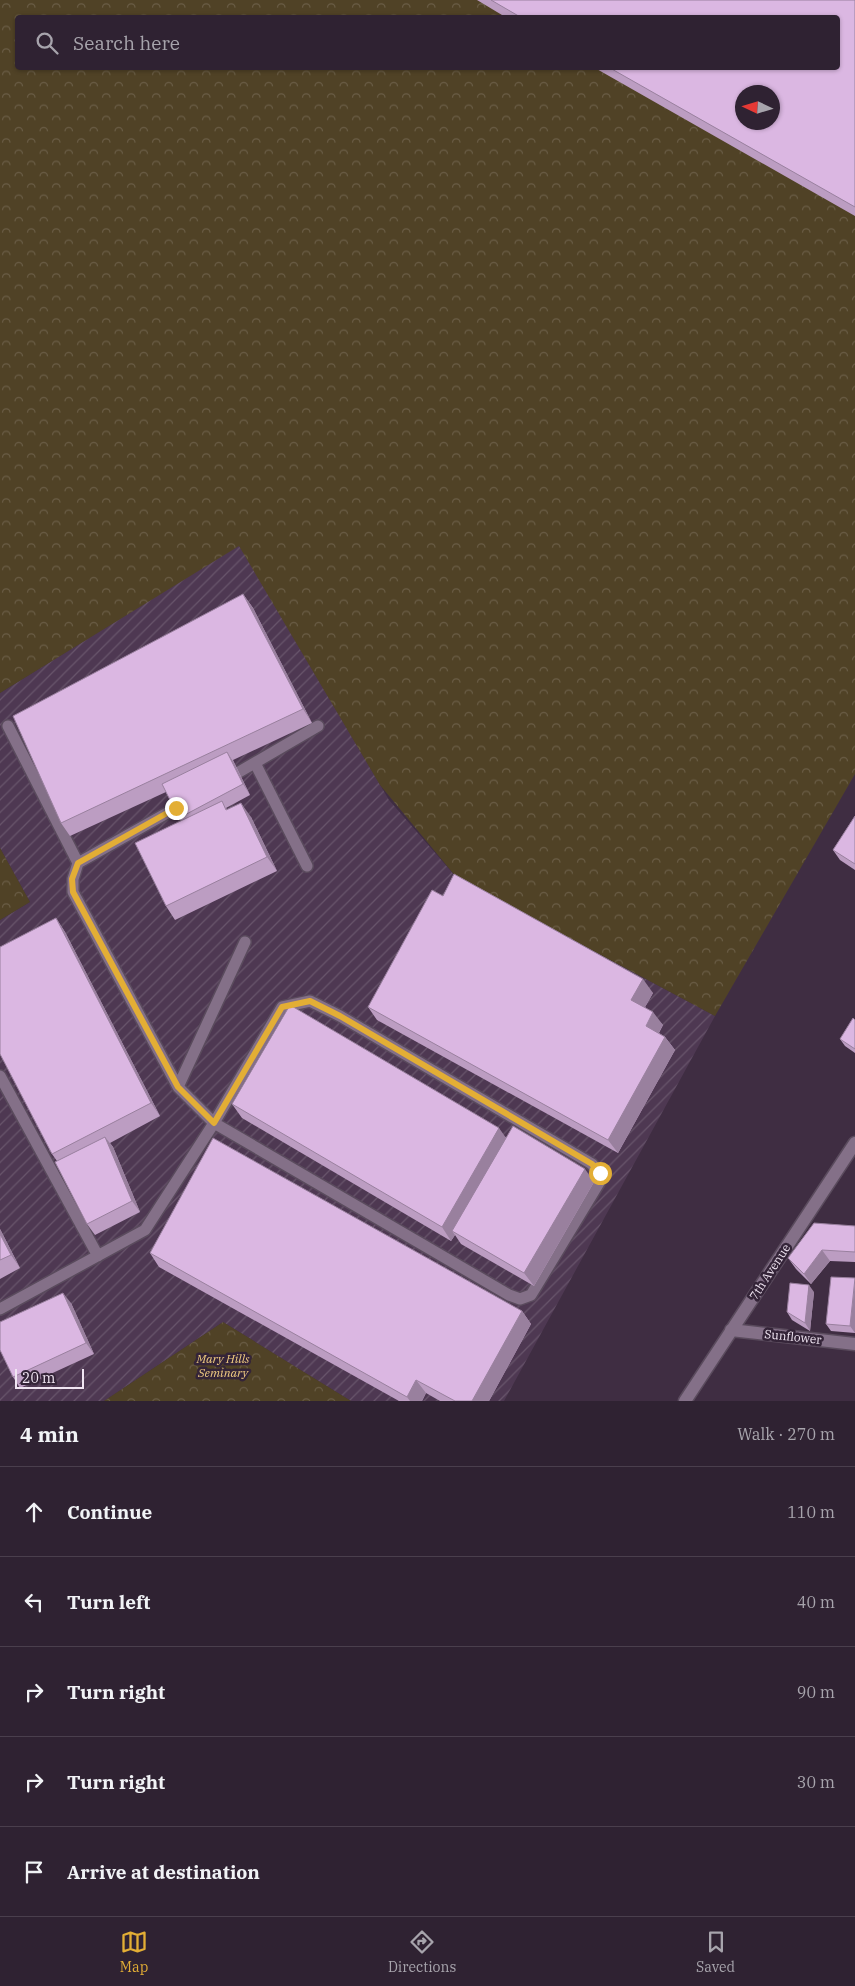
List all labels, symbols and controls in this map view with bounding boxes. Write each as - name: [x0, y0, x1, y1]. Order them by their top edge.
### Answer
- search box: [15, 15, 840, 70]
- icon: search: [33, 29, 61, 57]
- text: Search here: [73, 31, 180, 55]
- north arrow: [735, 85, 780, 130]
- route end: [165, 797, 188, 820]
- route start: [589, 1162, 612, 1185]
- street label: 7th Avenue: [746, 1241, 793, 1303]
- street label: Sunflower: [764, 1326, 823, 1347]
- park label: Mary Hills Seminary: [195, 1351, 250, 1380]
- scale bar: [15, 1366, 84, 1389]
- text: 20 m: [22, 1369, 55, 1387]
- text: 4 min: [20, 1420, 79, 1448]
- text: Walk · 270 m: [737, 1424, 835, 1444]
- icon: ahead: [20, 1498, 48, 1526]
- text: Continue: [67, 1500, 152, 1524]
- text: 110 m: [787, 1502, 835, 1522]
- icon: left: [20, 1588, 48, 1616]
- text: Turn left: [67, 1590, 150, 1614]
- text: 40 m: [797, 1592, 835, 1612]
- icon: right: [20, 1678, 48, 1706]
- text: Turn right: [67, 1680, 165, 1704]
- text: 90 m: [797, 1682, 835, 1702]
- icon: right: [20, 1768, 48, 1796]
- text: Turn right: [67, 1770, 165, 1794]
- text: 30 m: [797, 1772, 835, 1792]
- icon: arrive: [20, 1858, 48, 1886]
- text: Arrive at destination: [67, 1860, 260, 1884]
- tab: Map: [120, 1928, 148, 1976]
- tab: Directions: [388, 1928, 456, 1976]
- tab: Saved: [696, 1928, 735, 1976]

